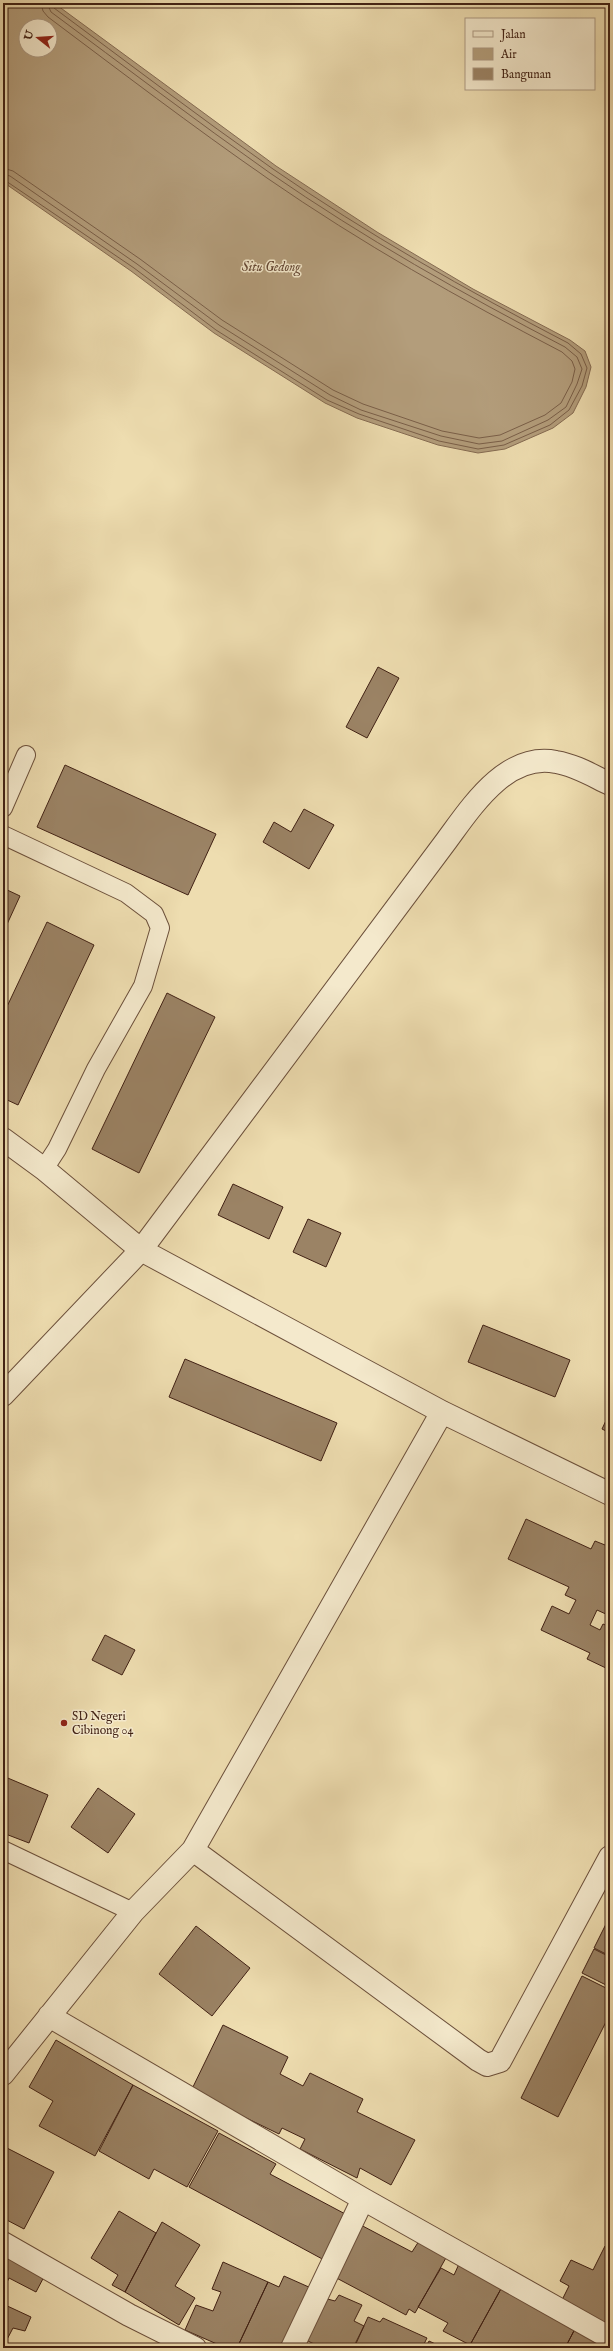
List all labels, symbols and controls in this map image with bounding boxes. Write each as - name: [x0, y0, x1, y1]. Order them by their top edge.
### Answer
- north arrow: [18, 18, 58, 58]
- legend: [465, 18, 595, 90]
- text: Jalan: [499, 27, 526, 43]
- text: U: [21, 28, 38, 43]
- text: Air: [500, 47, 517, 62]
- text: Bangunan: [501, 67, 552, 82]
- water label: Situ Gedong: [242, 259, 301, 277]
- place label: SD Negeri Cibinong 04: [72, 1709, 134, 1738]
- marker: SD Negeri Cibinong 04: [59, 1718, 69, 1728]

